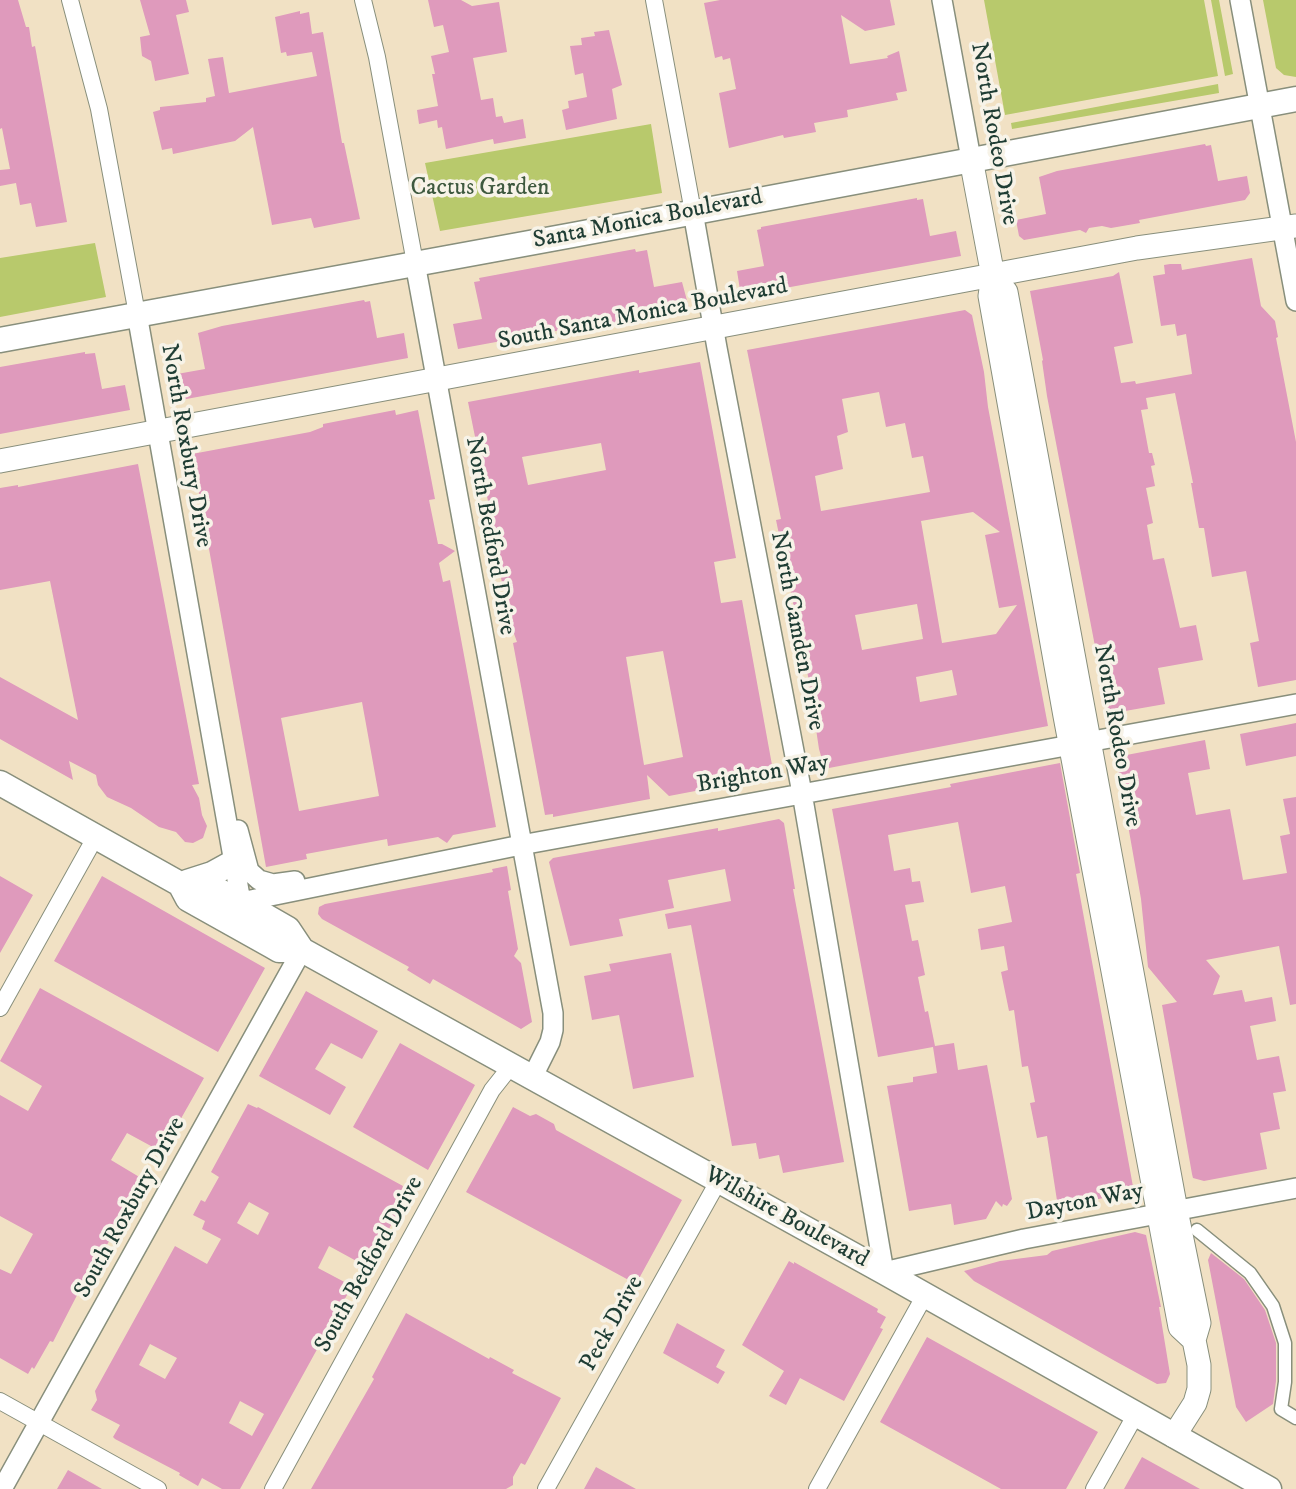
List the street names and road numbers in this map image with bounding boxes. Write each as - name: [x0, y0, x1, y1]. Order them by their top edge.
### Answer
- street label: North Rodeo Drive: [963, 40, 1023, 228]
- street label: Santa Monica Boulevard: [531, 184, 765, 256]
- street label: South Santa Monica Boulevard: [496, 273, 790, 357]
- street label: North Roxbury Drive: [153, 342, 217, 550]
- street label: North Bedford Drive: [457, 435, 521, 637]
- street label: North Camden Drive: [763, 529, 829, 733]
- street label: North Rodeo Drive: [1086, 642, 1146, 830]
- street label: Brighton Way: [695, 749, 831, 801]
- street label: South Roxbury Drive: [69, 1113, 193, 1303]
- street label: Wilshire Boulevard: [699, 1161, 873, 1275]
- street label: South Bedford Drive: [310, 1172, 430, 1358]
- street label: Dayton Way: [1024, 1178, 1146, 1228]
- street label: Peck Drive: [575, 1271, 651, 1377]

